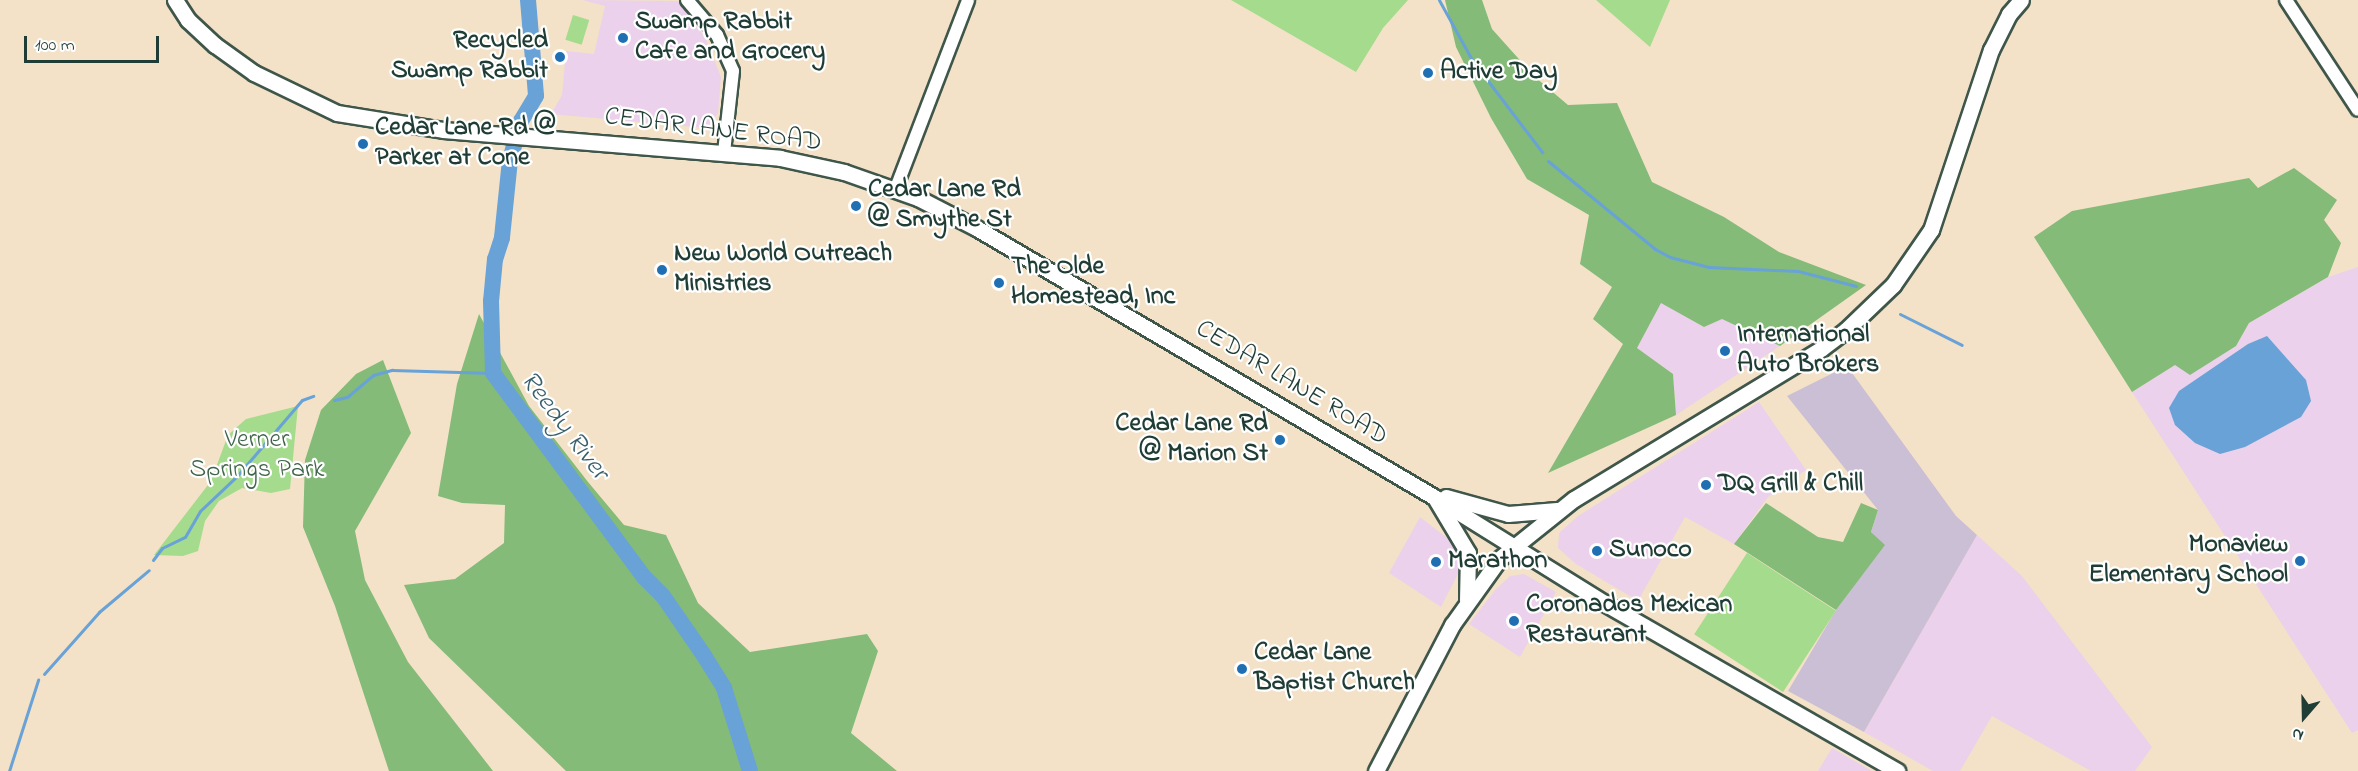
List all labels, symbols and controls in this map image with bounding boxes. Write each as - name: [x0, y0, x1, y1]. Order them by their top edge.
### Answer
- place label: Swamp Rabbit Cafe and Grocery: [635, 7, 825, 68]
- scale bar: [27, 24, 162, 62]
- place label: Recycled Swamp Rabbit: [391, 26, 548, 88]
- marker: Swamp Rabbit Cafe and Grocery: [616, 31, 630, 45]
- text: 100 m: [35, 33, 75, 59]
- marker: Recycled Swamp Rabbit: [553, 50, 567, 64]
- place label: Active Day: [1440, 57, 1558, 89]
- marker: Active Day: [1421, 66, 1435, 80]
- street label: CEDAR LANE ROAD: [603, 102, 823, 160]
- place label: Cedar Lane Rd @ Parker at Cone: [375, 113, 555, 174]
- marker: Cedar Lane Rd @ Parker at Cone: [356, 137, 370, 151]
- place label: Cedar Lane Rd @ Smythe St: [868, 175, 1021, 236]
- marker: Cedar Lane Rd @ Smythe St: [849, 199, 863, 213]
- place label: New World Outreach Ministries: [674, 239, 892, 300]
- place label: The Olde Homestead, Inc: [1011, 252, 1175, 314]
- marker: New World Outreach Ministries: [655, 263, 669, 277]
- marker: The Olde Homestead, Inc: [992, 276, 1006, 290]
- street label: CEDAR LANE ROAD: [1189, 314, 1393, 454]
- place label: International Auto Brokers: [1737, 320, 1879, 382]
- marker: International Auto Brokers: [1718, 344, 1732, 358]
- water label: Reedy River: [513, 365, 615, 487]
- place label: Cedar Lane Rd @ Marion St: [1115, 409, 1268, 470]
- park label: Verner Springs Park: [190, 425, 324, 486]
- marker: Cedar Lane Rd @ Marion St: [1273, 433, 1287, 447]
- place label: DQ Grill & Chill: [1718, 469, 1863, 501]
- marker: DQ Grill & Chill: [1699, 478, 1713, 492]
- place label: Monaview Elementary School: [2089, 530, 2288, 592]
- place label: Sunoco: [1609, 535, 1692, 567]
- marker: Sunoco: [1590, 544, 1604, 558]
- place label: Marathon: [1448, 546, 1547, 578]
- marker: Monaview Elementary School: [2293, 554, 2307, 568]
- marker: Marathon: [1429, 555, 1443, 569]
- place label: Coronados Mexican Restaurant: [1526, 590, 1732, 652]
- marker: Coronados Mexican Restaurant: [1507, 614, 1521, 628]
- place label: Cedar Lane Baptist Church: [1254, 638, 1415, 700]
- marker: Cedar Lane Baptist Church: [1235, 662, 1249, 676]
- north arrow: [2274, 687, 2334, 747]
- text: N: [2289, 721, 2307, 747]

